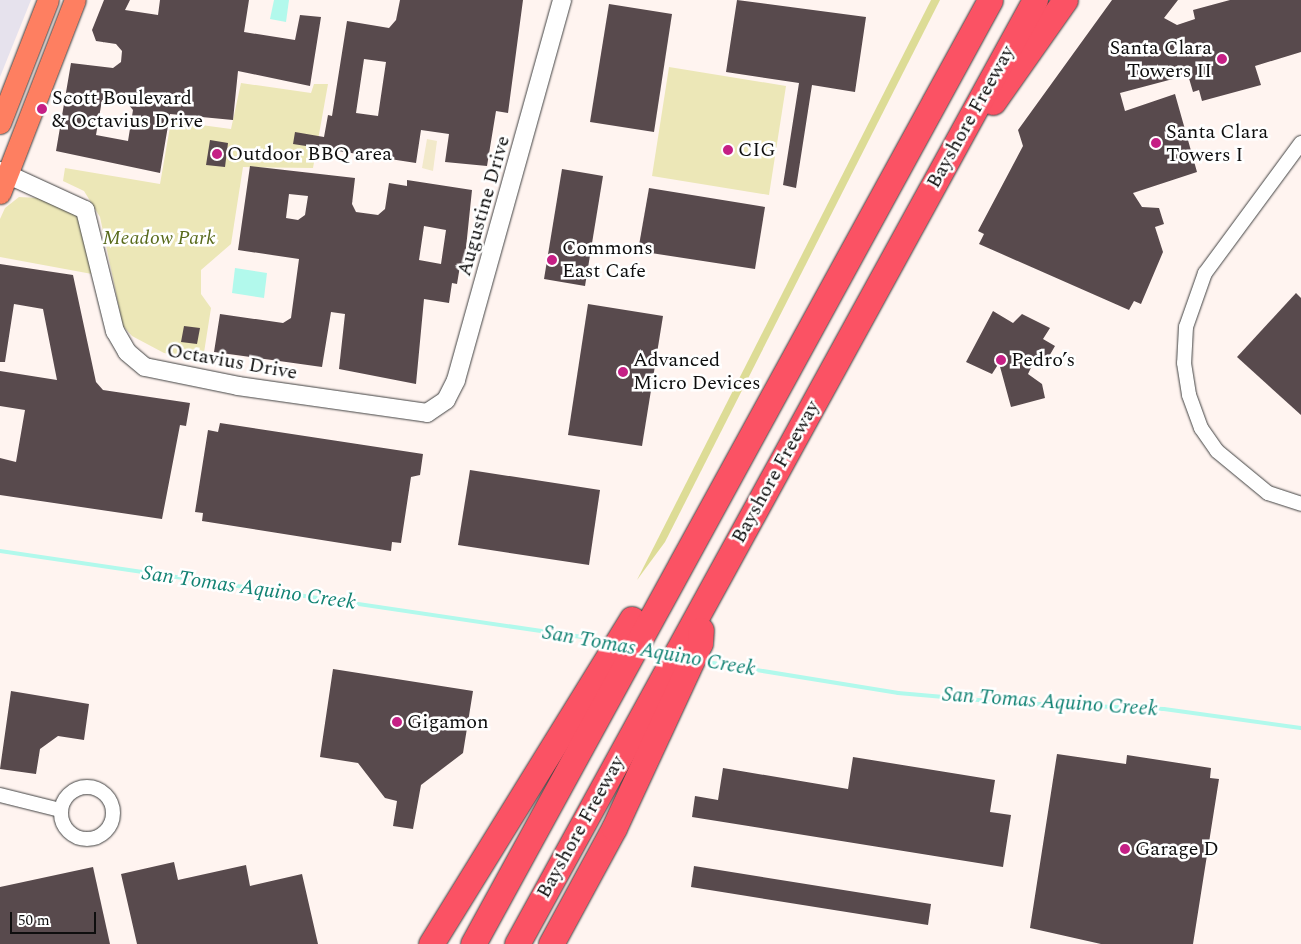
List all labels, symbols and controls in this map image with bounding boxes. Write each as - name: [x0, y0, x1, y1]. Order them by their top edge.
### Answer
- place label: Santa Clara Towers II: [1110, 36, 1212, 83]
- street label: Bayshore Freeway: [922, 41, 1020, 193]
- marker: Santa Clara Towers II: [1216, 53, 1228, 65]
- place label: Scott Boulevard & Octavius Drive: [52, 86, 203, 133]
- marker: Scott Boulevard & Octavius Drive: [36, 103, 48, 115]
- place label: Santa Clara Towers I: [1166, 120, 1268, 167]
- street label: Augustine Drive: [452, 133, 516, 279]
- marker: Santa Clara Towers I: [1150, 137, 1162, 149]
- place label: CIG: [738, 138, 776, 162]
- place label: Outdoor BBQ area: [227, 142, 392, 166]
- marker: CIG: [722, 144, 734, 156]
- marker: Outdoor BBQ area: [211, 148, 223, 160]
- park label: Meadow Park: [103, 226, 215, 250]
- place label: Commons East Cafe: [562, 236, 653, 283]
- marker: Commons East Cafe: [546, 254, 558, 266]
- street label: Octavius Drive: [165, 339, 299, 385]
- place label: Pedro’s: [1011, 348, 1075, 372]
- place label: Advanced Micro Devices: [633, 349, 761, 396]
- marker: Pedro’s: [995, 354, 1007, 366]
- marker: Advanced Micro Devices: [617, 366, 629, 378]
- street label: Bayshore Freeway: [727, 396, 825, 548]
- water label: San Tomas Aquino Creek: [140, 561, 358, 615]
- water label: San Tomas Aquino Creek: [541, 620, 757, 682]
- water label: San Tomas Aquino Creek: [942, 682, 1158, 722]
- place label: Gigamon: [407, 710, 489, 734]
- marker: Gigamon: [391, 716, 403, 728]
- street label: Bayshore Freeway: [532, 751, 630, 903]
- place label: Garage D: [1135, 837, 1219, 861]
- marker: Garage D: [1119, 843, 1131, 855]
- scale bar: [12, 902, 99, 934]
- text: 50 m: [18, 909, 50, 932]

